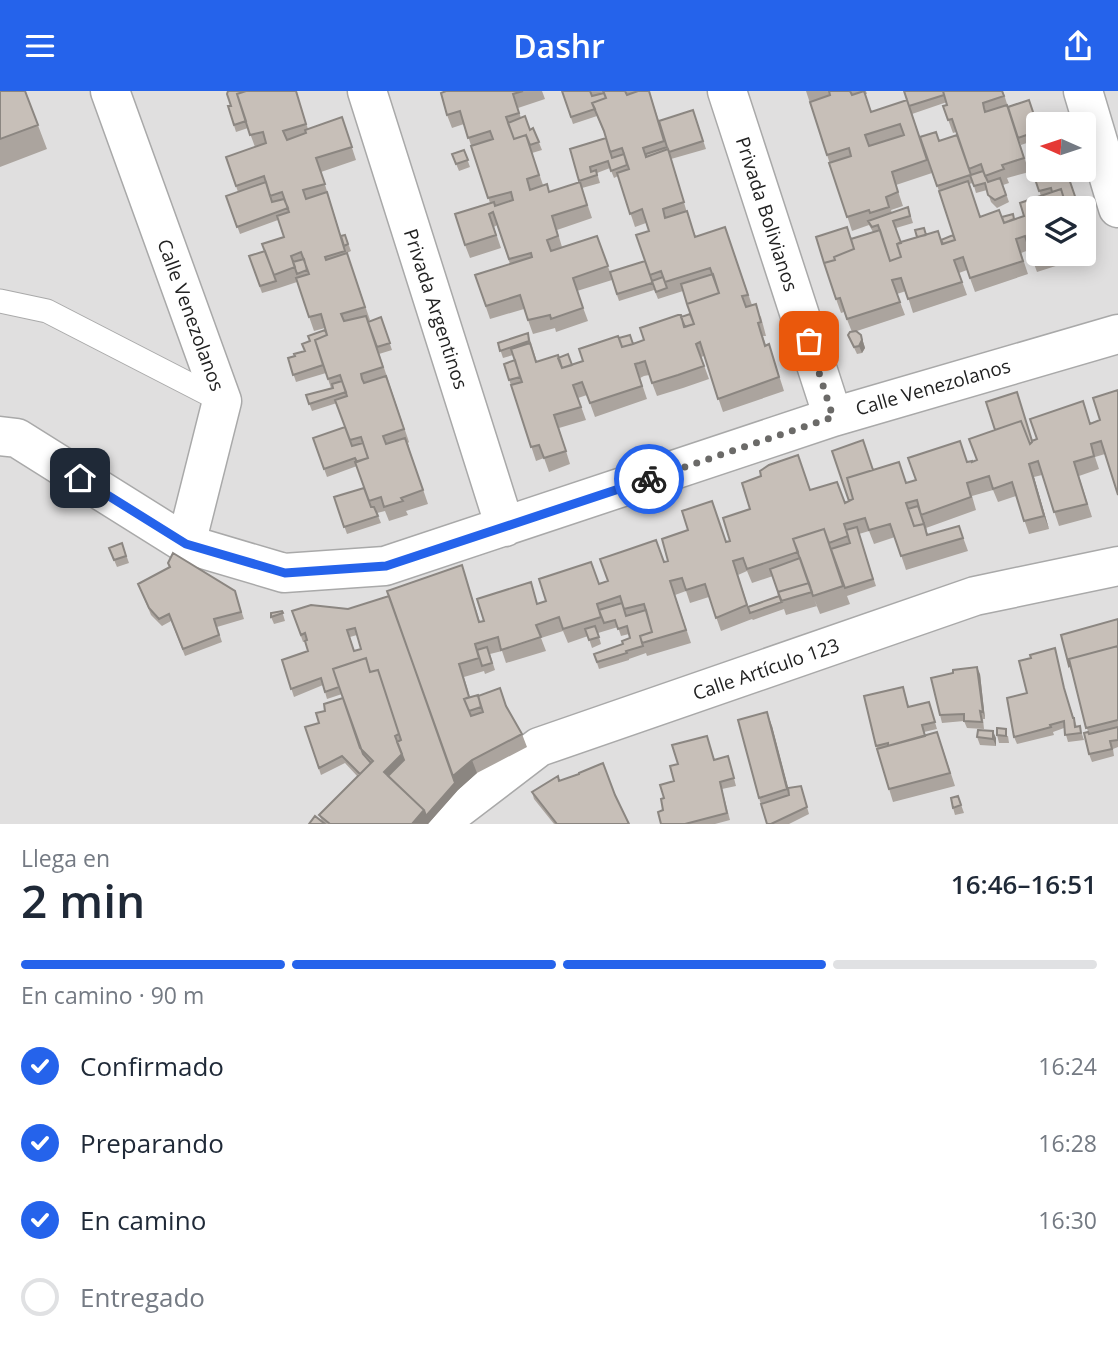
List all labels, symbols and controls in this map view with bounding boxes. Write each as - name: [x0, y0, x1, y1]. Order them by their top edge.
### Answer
- text: Dashr: [513, 24, 605, 67]
- icon: menu: [21, 27, 59, 65]
- icon: share: [1059, 27, 1097, 65]
- north arrow: [1026, 112, 1096, 182]
- map controls: [1026, 112, 1096, 266]
- street label: Privada Bolivianos: [730, 133, 804, 295]
- button: layers: [1026, 196, 1096, 266]
- street label: Privada Argentinos: [398, 225, 474, 393]
- street label: Calle Venezolanos: [151, 235, 231, 395]
- pin: [779, 311, 839, 371]
- icon: bag: [790, 322, 828, 360]
- street label: Calle Venezolanos: [853, 352, 1013, 422]
- courier: [614, 444, 684, 514]
- pin: [50, 448, 110, 508]
- icon: home: [61, 459, 99, 497]
- icon: bike: [630, 460, 668, 498]
- street label: Calle Artículo 123: [689, 632, 843, 706]
- text: Llega en: [21, 842, 110, 874]
- text: 16:46–16:51: [951, 866, 1097, 902]
- text: 2 min: [21, 869, 145, 931]
- text: En camino · 90 m: [21, 979, 204, 1011]
- icon: check: [21, 1047, 59, 1085]
- text: Confirmado: [80, 1048, 224, 1084]
- text: 16:24: [1038, 1050, 1097, 1082]
- icon: check: [21, 1124, 59, 1162]
- text: Preparando: [80, 1125, 224, 1161]
- text: 16:28: [1038, 1127, 1097, 1159]
- icon: check: [21, 1201, 59, 1239]
- text: En camino: [80, 1202, 206, 1238]
- text: 16:30: [1038, 1204, 1097, 1236]
- text: Entregado: [80, 1279, 205, 1315]

